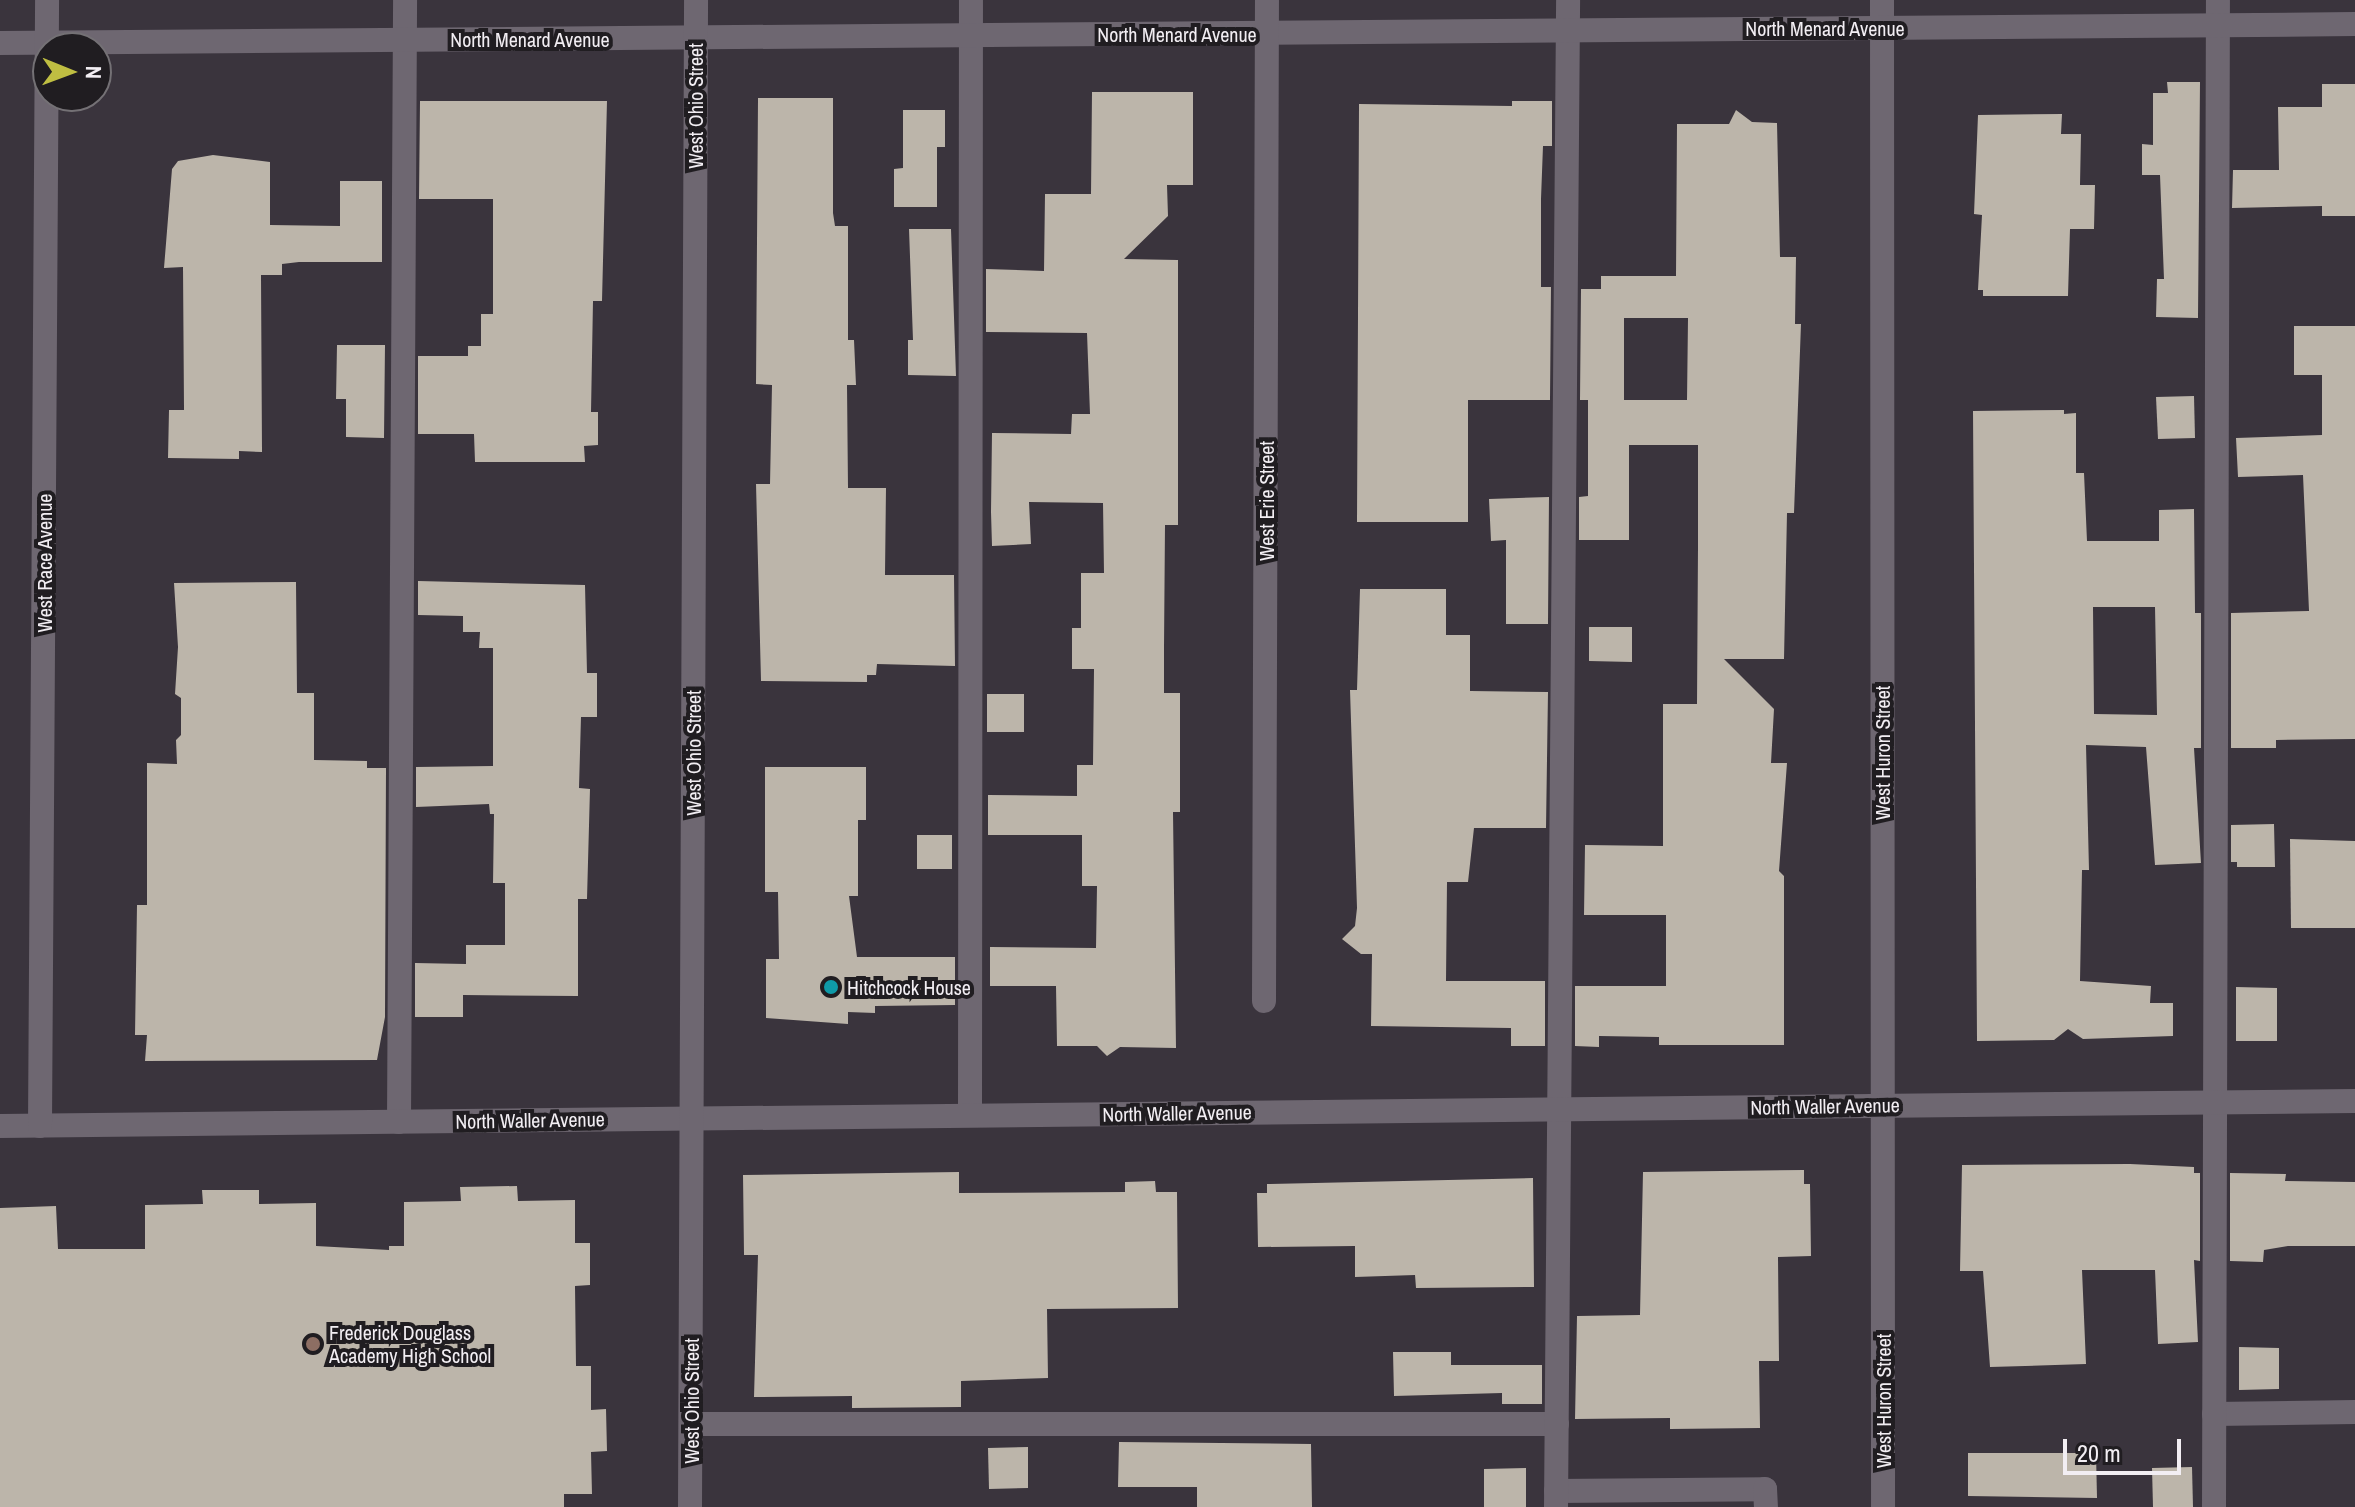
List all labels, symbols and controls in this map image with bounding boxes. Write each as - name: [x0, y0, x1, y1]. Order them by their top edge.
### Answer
- street label: North Menard Avenue: [1745, 16, 1905, 40]
- street label: North Menard Avenue: [1097, 22, 1257, 46]
- street label: North Menard Avenue: [450, 27, 610, 51]
- north arrow: [32, 32, 112, 112]
- street label: West Ohio Street: [683, 43, 707, 169]
- text: N: [79, 66, 109, 79]
- street label: West Erie Street: [1254, 441, 1278, 561]
- street label: West Race Avenue: [32, 493, 56, 633]
- street label: West Huron Street: [1870, 686, 1894, 820]
- street label: West Ohio Street: [681, 690, 705, 816]
- place label: Hitchcock House: [847, 975, 971, 999]
- marker: Hitchcock House: [822, 978, 840, 996]
- street label: North Waller Avenue: [1750, 1093, 1900, 1119]
- street label: North Waller Avenue: [1102, 1100, 1252, 1126]
- street label: North Waller Avenue: [455, 1107, 605, 1133]
- place label: Frederick Douglass Academy High School: [329, 1320, 491, 1367]
- street label: West Huron Street: [1871, 1334, 1895, 1468]
- marker: Frederick Douglass Academy High School: [304, 1335, 322, 1353]
- street label: West Ohio Street: [679, 1338, 703, 1464]
- scale bar: [2067, 1423, 2185, 1473]
- text: 20 m: [2077, 1437, 2121, 1469]

